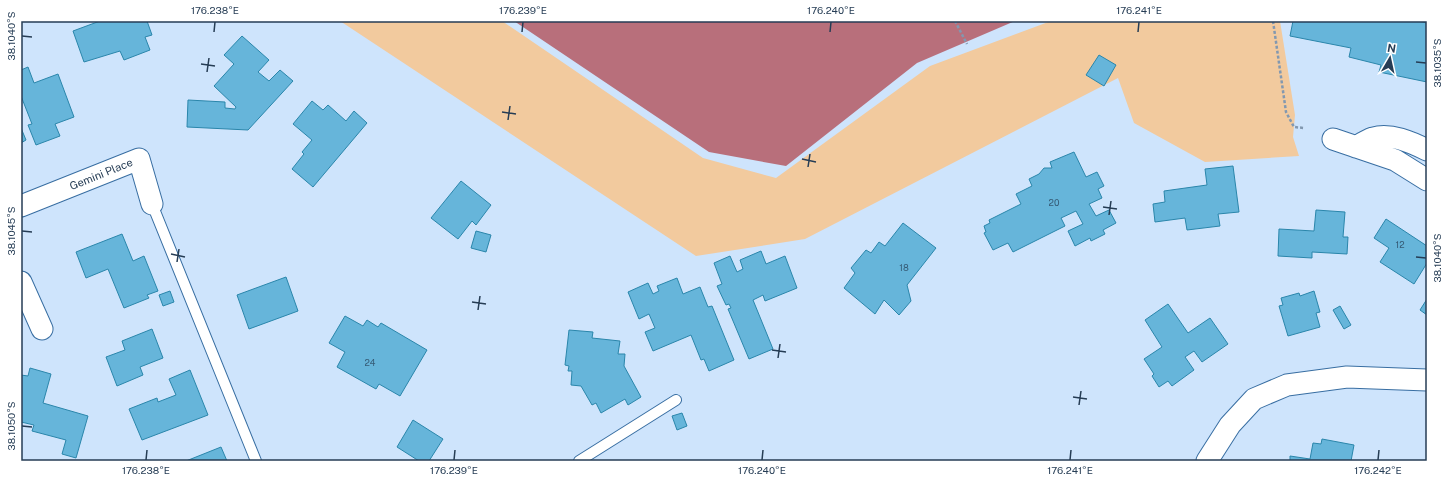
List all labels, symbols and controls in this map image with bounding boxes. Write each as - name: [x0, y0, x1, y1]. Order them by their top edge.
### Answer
- text: 176.238°E: [191, 4, 239, 16]
- text: 176.239°E: [499, 4, 547, 16]
- text: 176.240°E: [807, 4, 855, 16]
- text: 176.241°E: [1116, 4, 1162, 16]
- text: 38.1040°S: [5, 11, 17, 60]
- north arrow: [1370, 38, 1410, 78]
- text: 38.1035°S: [1431, 38, 1443, 88]
- text: N: [1386, 42, 1397, 55]
- street label: Gemini Place: [68, 156, 134, 192]
- house number: 20: [1049, 197, 1060, 208]
- text: 38.1045°S: [5, 206, 17, 256]
- text: 38.1040°S: [1431, 233, 1443, 282]
- house number: 12: [1395, 239, 1405, 250]
- house number: 18: [899, 262, 909, 273]
- house number: 24: [364, 357, 376, 368]
- text: 38.1050°S: [5, 401, 17, 451]
- text: 176.238°E: [122, 464, 170, 476]
- text: 176.239°E: [430, 464, 478, 476]
- text: 176.240°E: [738, 464, 786, 476]
- text: 176.241°E: [1047, 464, 1093, 476]
- text: 176.242°E: [1354, 464, 1402, 476]

